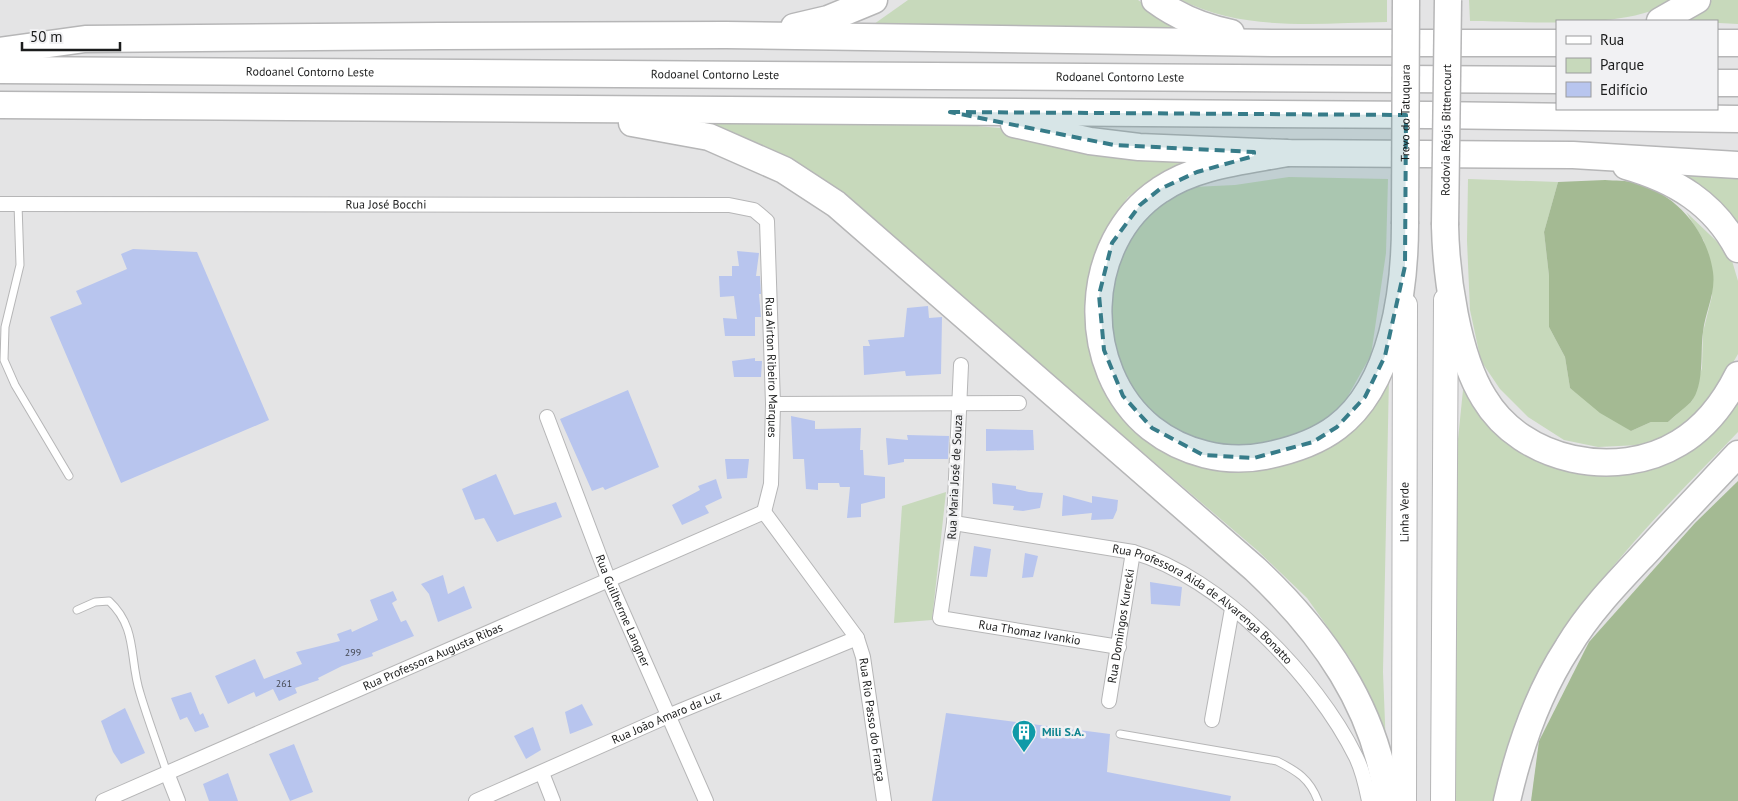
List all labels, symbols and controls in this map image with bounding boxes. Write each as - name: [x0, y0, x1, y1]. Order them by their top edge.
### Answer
- scale bar: [22, 20, 120, 52]
- legend: [1556, 20, 1718, 110]
- text: 50 m: [30, 27, 63, 46]
- text: Rua: [1600, 30, 1624, 49]
- text: Parque: [1600, 55, 1644, 74]
- street label: Rodoanel Contorno Leste: [246, 64, 374, 79]
- street label: Trevo do Tatuquara: [1397, 64, 1413, 162]
- street label: Rodovia Régis Bittencourt: [1437, 64, 1454, 196]
- street label: Rodoanel Contorno Leste: [651, 66, 779, 82]
- street label: Rodoanel Contorno Leste: [1056, 69, 1184, 85]
- text: Edifício: [1600, 80, 1648, 99]
- street label: Rua José Bocchi: [346, 196, 426, 212]
- street label: Rua Airton Ribeiro Marques: [762, 297, 781, 438]
- street label: Rua Maria José de Souza: [944, 414, 965, 540]
- street label: Linha Verde: [1397, 482, 1412, 542]
- street label: Rua Professora Aida de Alvarenga Bonatto: [1111, 541, 1296, 667]
- street label: Rua Guilherme Langner: [593, 552, 654, 669]
- street label: Rua Domingos Kurecki: [1104, 568, 1137, 684]
- street label: Rua Thomaz Ivankio: [978, 616, 1082, 648]
- street label: Rua Professora Augusta Ribas: [360, 619, 505, 693]
- house number: 299: [345, 646, 361, 659]
- street label: Rua Rio Passo do França: [856, 657, 889, 783]
- house number: 261: [276, 677, 292, 690]
- street label: Rua João Amaro da Luz: [609, 687, 723, 747]
- building icon: Mili S.A.: [1011, 719, 1037, 753]
- place label: Mili S.A.: [1042, 724, 1084, 739]

